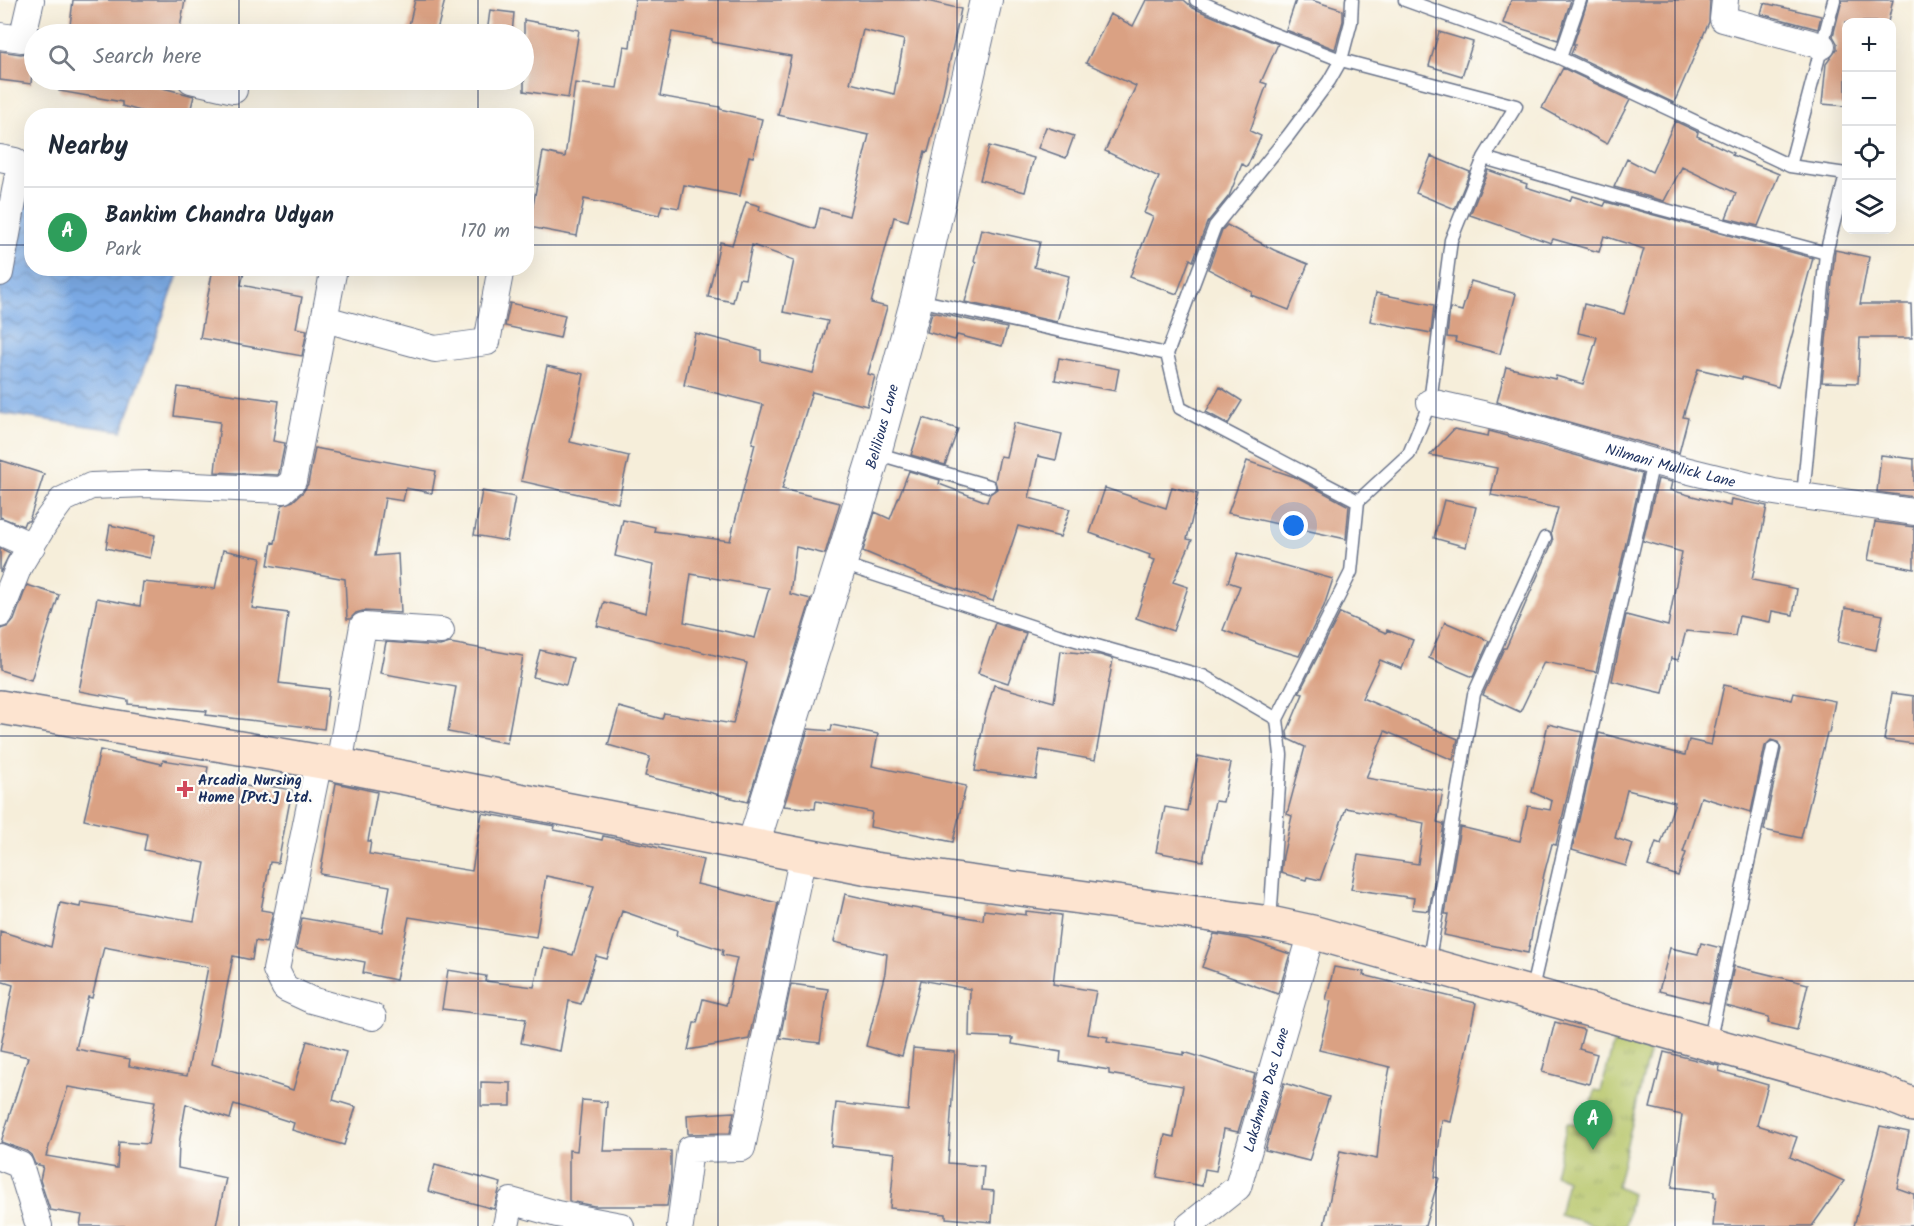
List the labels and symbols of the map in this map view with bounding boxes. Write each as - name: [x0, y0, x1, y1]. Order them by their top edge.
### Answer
- street label: Belilious Lane: [860, 381, 906, 472]
- street label: Nilmani Mullick Lane: [1602, 438, 1738, 495]
- your location: [1279, 511, 1308, 540]
- place label: Arcadia Nursing Home [Pvt.] Ltd.: [198, 769, 312, 810]
- marker: Arcadia Nursing Home [Pvt.] Ltd.: [176, 780, 194, 798]
- street label: Lakshman Das Lane: [1238, 1024, 1297, 1155]
- pin: A: [1574, 1100, 1612, 1150]

